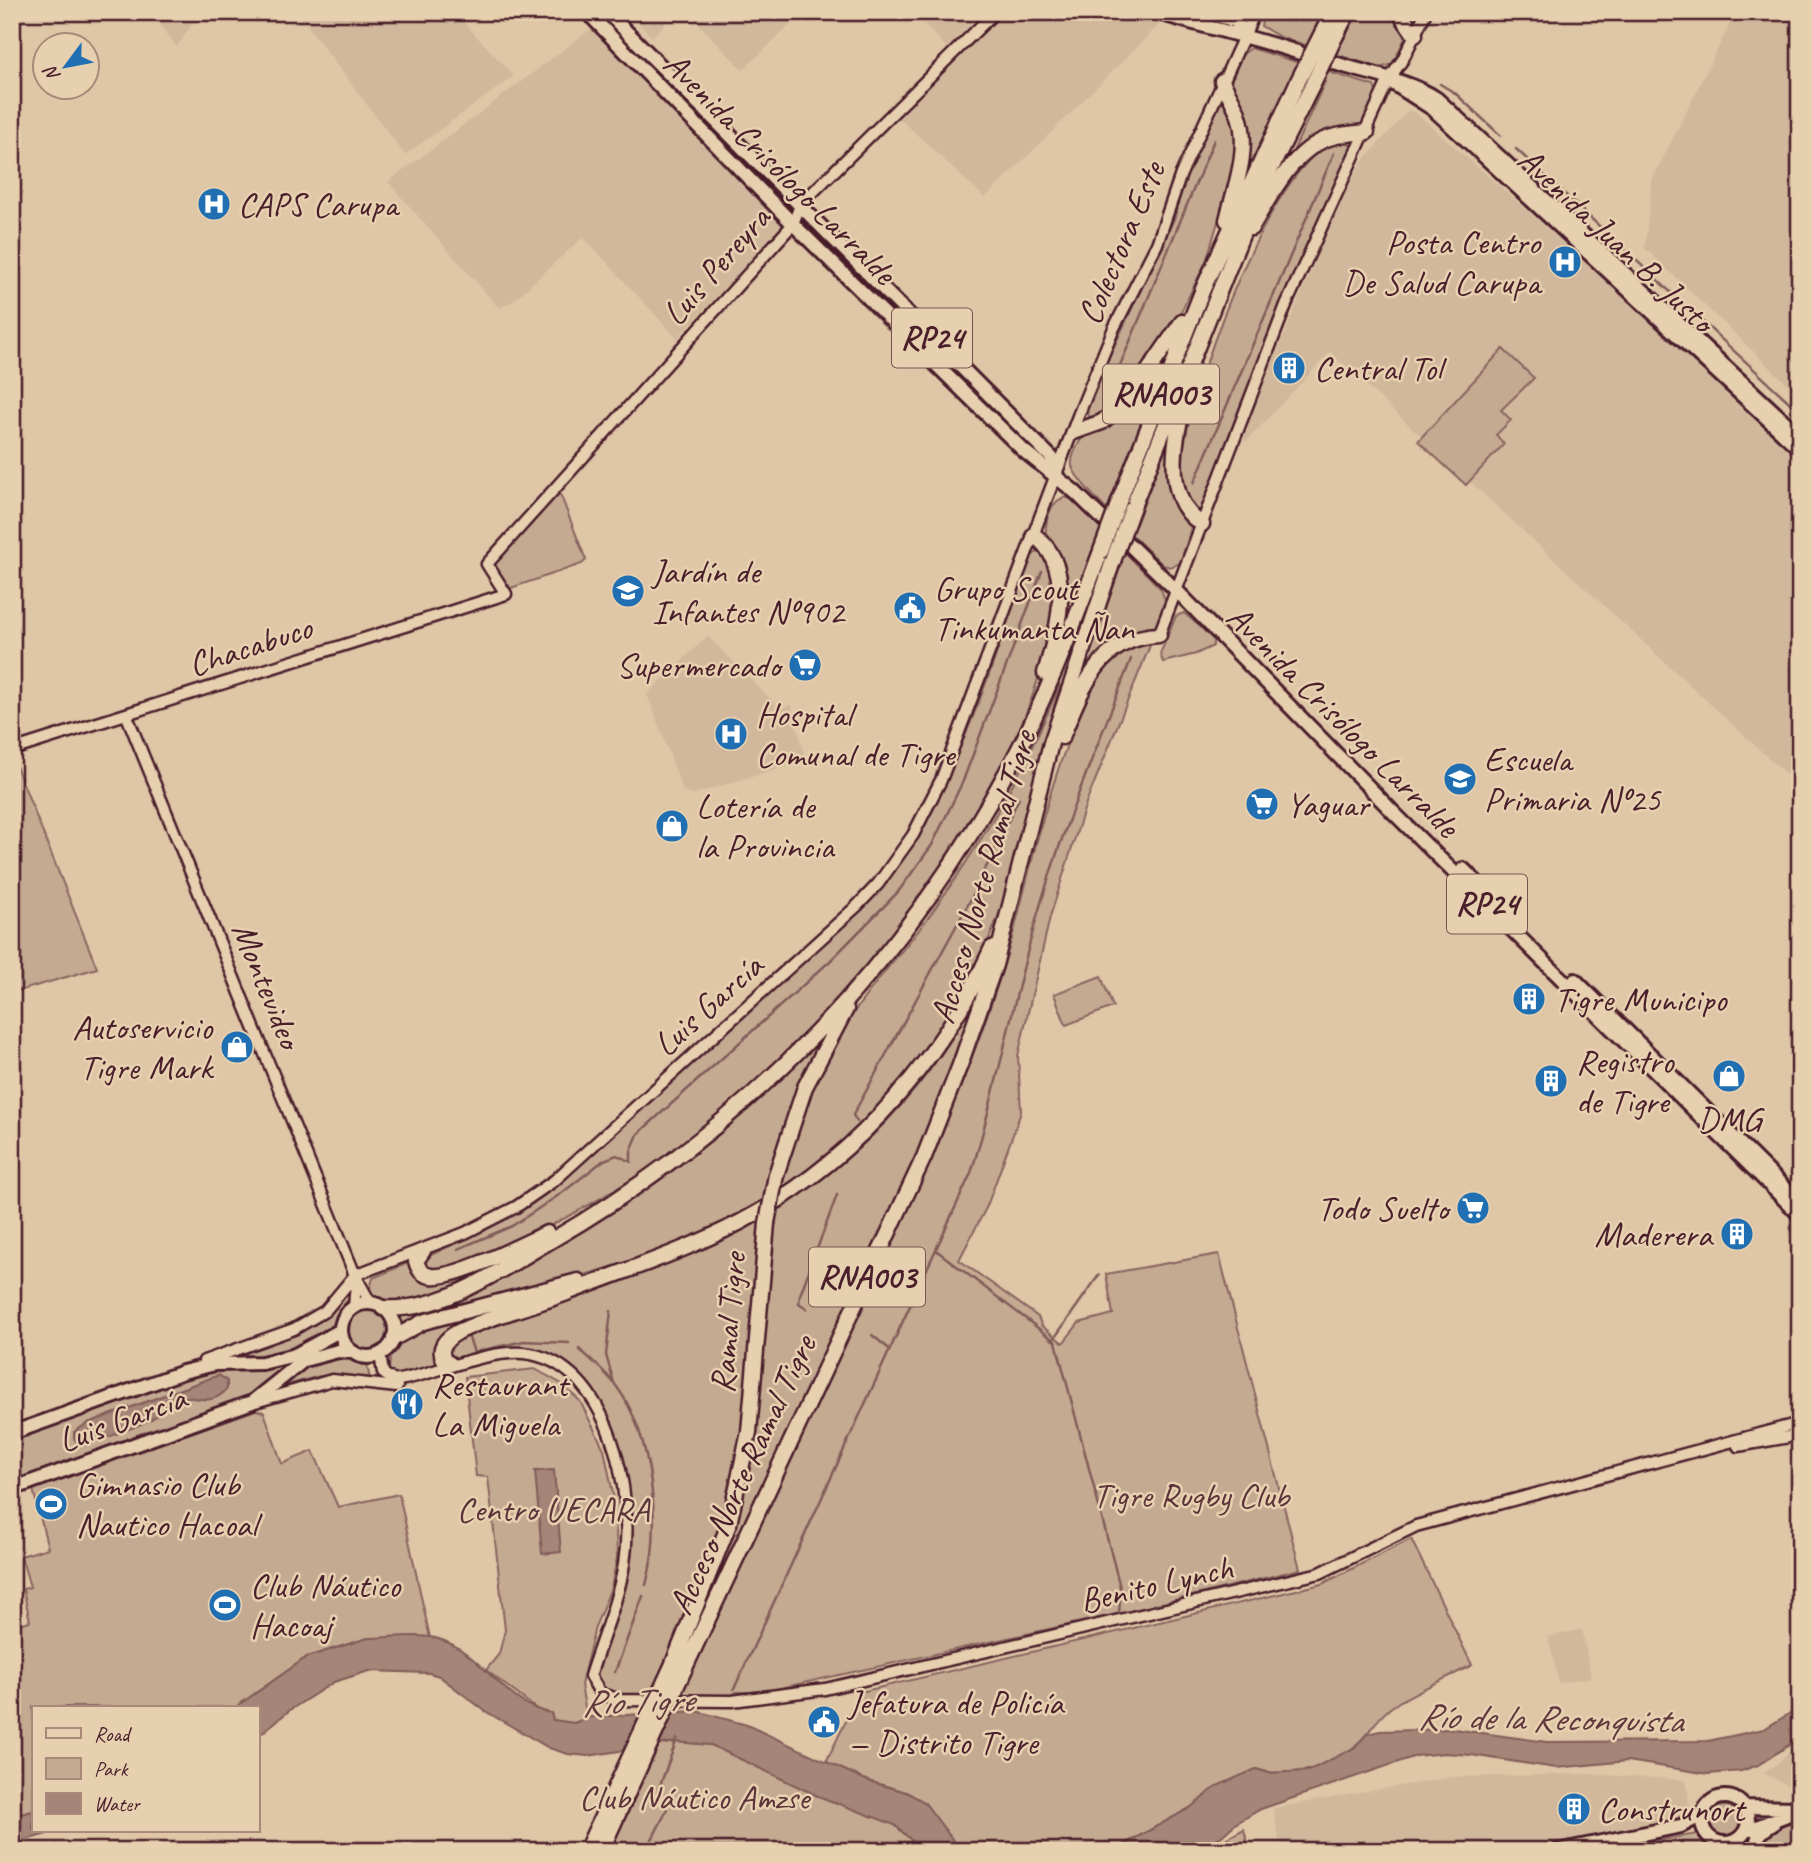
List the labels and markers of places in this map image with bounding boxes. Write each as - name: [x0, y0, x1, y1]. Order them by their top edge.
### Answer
- place label: CAPS Carupa: [238, 182, 400, 227]
- hospital icon: CAPS Carupa: [195, 185, 233, 223]
- place label: Posta Centro De Salud Carupa: [1342, 220, 1543, 305]
- hospital icon: Posta Centro De Salud Carupa: [1546, 243, 1584, 281]
- place label: Central Tol: [1314, 346, 1448, 391]
- building icon: Central Tol: [1270, 349, 1308, 387]
- place label: Jardín de Infantes Nº902: [650, 549, 847, 634]
- place label: Grupo Scout Tinkumanta Ñan: [934, 566, 1135, 651]
- school or university icon: Jardín de Infantes Nº902: [609, 572, 647, 610]
- public building icon: Grupo Scout Tinkumanta Ñan: [891, 589, 929, 627]
- place label: Supermercado: [616, 643, 784, 688]
- supermarket icon: Supermercado: [786, 646, 824, 684]
- place label: Hospital Comunal de Tigre: [756, 692, 957, 777]
- hospital icon: Hospital Comunal de Tigre: [712, 715, 750, 753]
- place label: Escuela Primaria Nº25: [1484, 737, 1663, 822]
- school or university icon: Escuela Primaria Nº25: [1441, 760, 1479, 798]
- place label: Yaguar: [1286, 782, 1371, 827]
- place label: Lotería de la Provincia: [696, 784, 836, 869]
- supermarket icon: Yaguar: [1243, 785, 1281, 823]
- shop icon: Lotería de la Provincia: [653, 807, 691, 845]
- place label: Tigre Municipo: [1554, 977, 1728, 1022]
- building icon: Tigre Municipo: [1510, 980, 1548, 1018]
- place label: Autoservicio Tigre Mark: [72, 1005, 215, 1090]
- shop icon: Autoservicio Tigre Mark: [218, 1028, 256, 1066]
- place label: Registro de Tigre: [1576, 1039, 1675, 1124]
- shop icon: DMG: [1710, 1057, 1748, 1095]
- building icon: Registro de Tigre: [1532, 1062, 1570, 1100]
- place label: DMG: [1698, 1097, 1765, 1142]
- place label: Todo Suelto: [1317, 1186, 1452, 1231]
- supermarket icon: Todo Suelto: [1454, 1189, 1492, 1227]
- place label: Maderera: [1595, 1212, 1715, 1257]
- building icon: Maderera: [1718, 1215, 1756, 1253]
- place label: Restaurant La Miguela: [432, 1362, 571, 1447]
- restaurant icon: Restaurant La Miguela: [388, 1385, 426, 1423]
- place label: Gimnasio Club Nautico Hacoal: [76, 1462, 263, 1547]
- sports icon: Gimnasio Club Nautico Hacoal: [32, 1485, 70, 1523]
- place label: Club Náutico Hacoaj: [250, 1563, 402, 1648]
- sports icon: Club Náutico Hacoaj: [206, 1586, 244, 1624]
- place label: Jefatura de Policía — Distrito Tigre: [846, 1680, 1066, 1765]
- public building icon: Jefatura de Policía — Distrito Tigre: [805, 1703, 843, 1741]
- place label: Construnort: [1598, 1787, 1747, 1832]
- building icon: Construnort: [1555, 1790, 1593, 1828]

